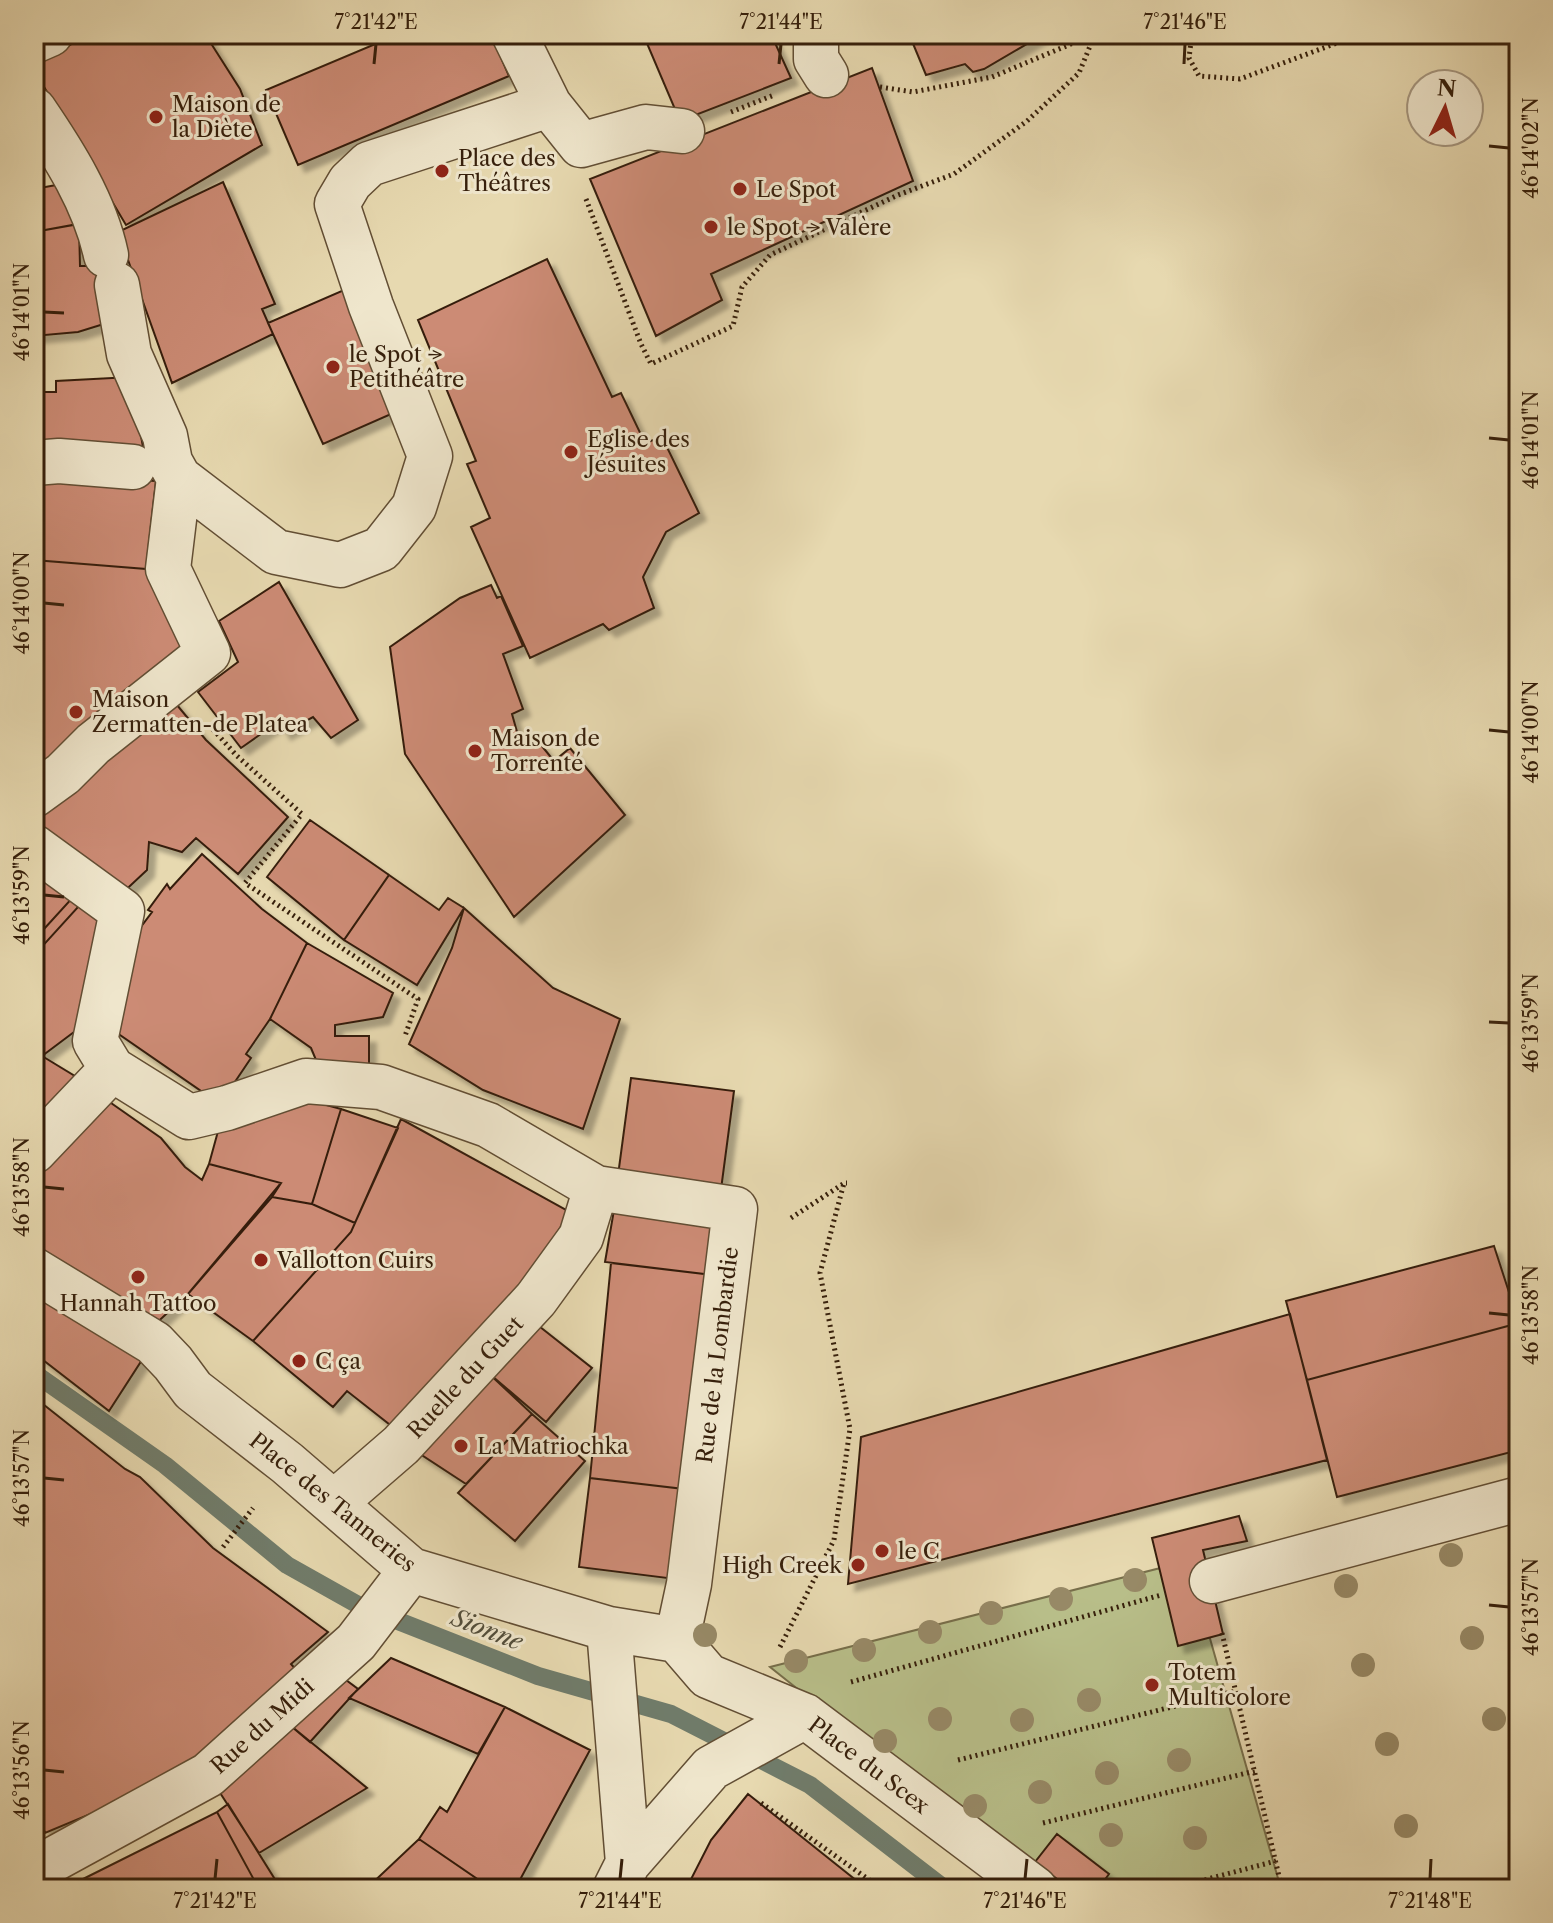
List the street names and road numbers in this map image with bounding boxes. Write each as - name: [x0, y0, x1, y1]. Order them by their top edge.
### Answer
- street label: Rue de la Lombardie: [691, 1245, 744, 1465]
- street label: Ruelle du Guet: [402, 1310, 529, 1444]
- street label: Place des Tanneries: [244, 1427, 422, 1578]
- street label: Rue du Midi: [205, 1673, 320, 1780]
- street label: Place du Scex: [803, 1711, 935, 1820]

